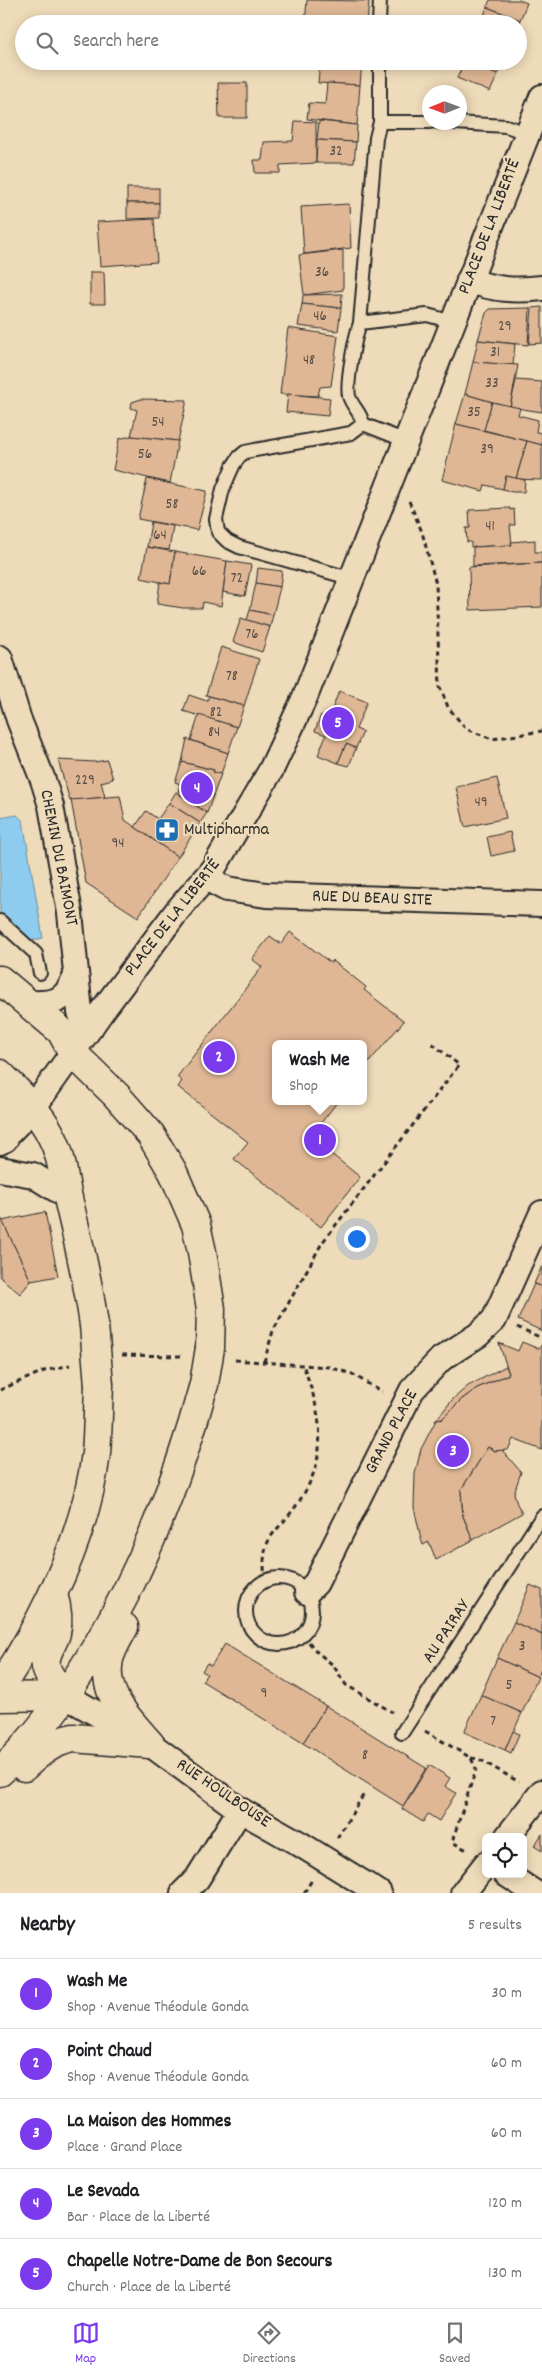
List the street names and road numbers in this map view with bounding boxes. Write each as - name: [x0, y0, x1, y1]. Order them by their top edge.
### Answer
- street label: PLACE DE LA LIBERTÉ: [453, 156, 527, 298]
- street label: CHEMIN DU BAIMONT: [33, 788, 83, 928]
- street label: PLACE DE LA LIBERTÉ: [119, 854, 227, 982]
- street label: RUE DU BEAU SITE: [312, 884, 432, 914]
- street label: GRAND PLACE: [359, 1385, 425, 1479]
- street label: AU PAIRAY: [417, 1594, 478, 1669]
- street label: RUE HOULBOUSE: [171, 1753, 275, 1835]

